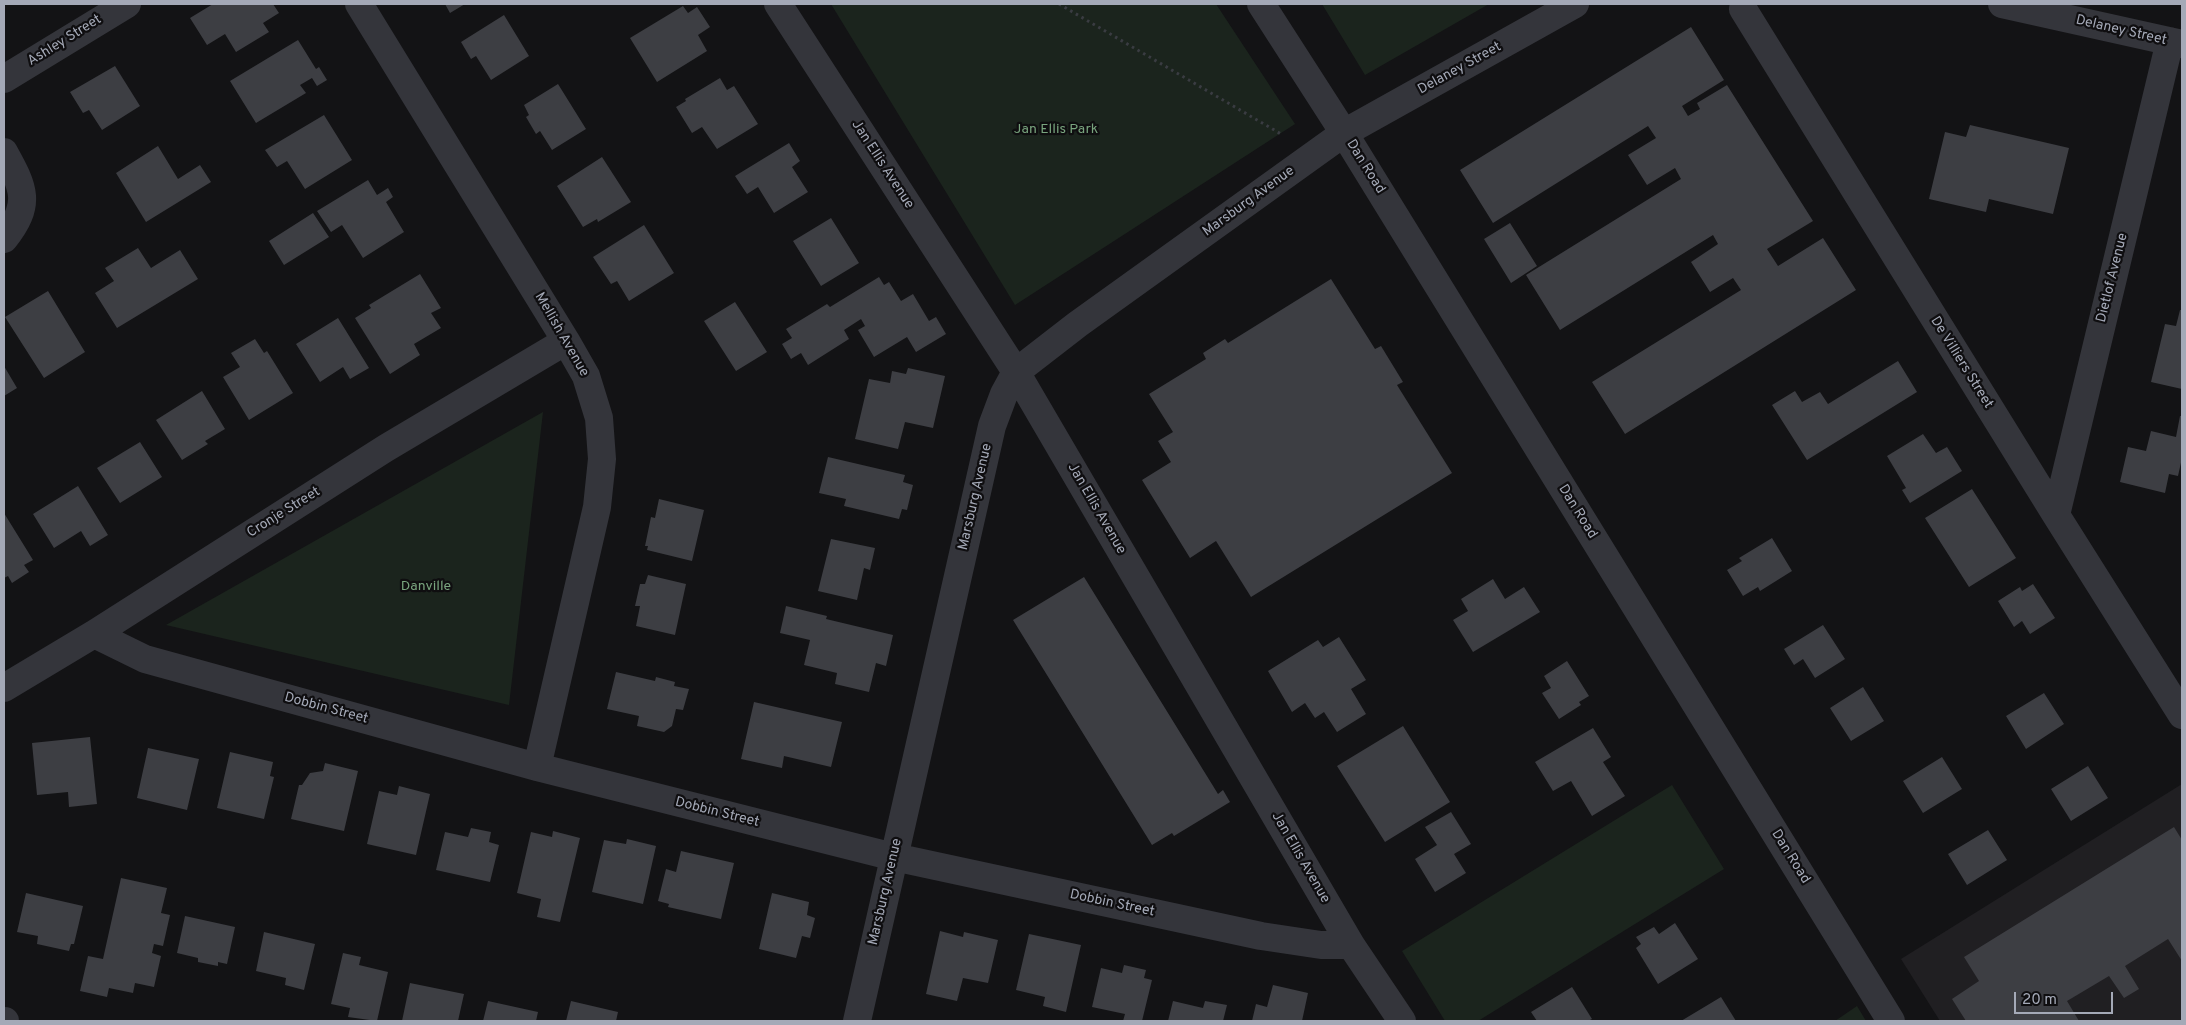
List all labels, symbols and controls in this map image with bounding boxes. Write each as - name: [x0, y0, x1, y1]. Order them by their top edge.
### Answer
- street label: Ashley Street: [25, 12, 105, 70]
- street label: Delaney Street: [2074, 12, 2168, 50]
- street label: Delaney Street: [1415, 39, 1505, 99]
- street label: Jan Ellis Avenue: [847, 118, 917, 212]
- park label: Jan Ellis Park: [1014, 122, 1098, 138]
- street label: Dan Road: [1342, 137, 1388, 197]
- street label: Marsburg Avenue: [1200, 163, 1298, 241]
- street label: Dietlof Avenue: [2094, 232, 2132, 324]
- street label: Mellish Avenue: [530, 290, 592, 380]
- street label: De Villiers Street: [1926, 314, 1996, 412]
- street label: Marsburg Avenue: [956, 442, 996, 552]
- street label: Jan Ellis Avenue: [1063, 461, 1129, 557]
- street label: Dan Road: [1554, 482, 1600, 542]
- street label: Cronje Street: [244, 484, 324, 542]
- park label: Danville: [401, 579, 451, 595]
- street label: Dobbin Street: [282, 690, 370, 728]
- street label: Dobbin Street: [673, 794, 761, 832]
- street label: Jan Ellis Avenue: [1267, 810, 1333, 906]
- street label: Dan Road: [1767, 827, 1813, 887]
- street label: Marsburg Avenue: [866, 837, 906, 947]
- street label: Dobbin Street: [1068, 887, 1156, 921]
- scale bar: [2016, 982, 2115, 1014]
- text: 20 m: [2022, 991, 2057, 1010]

